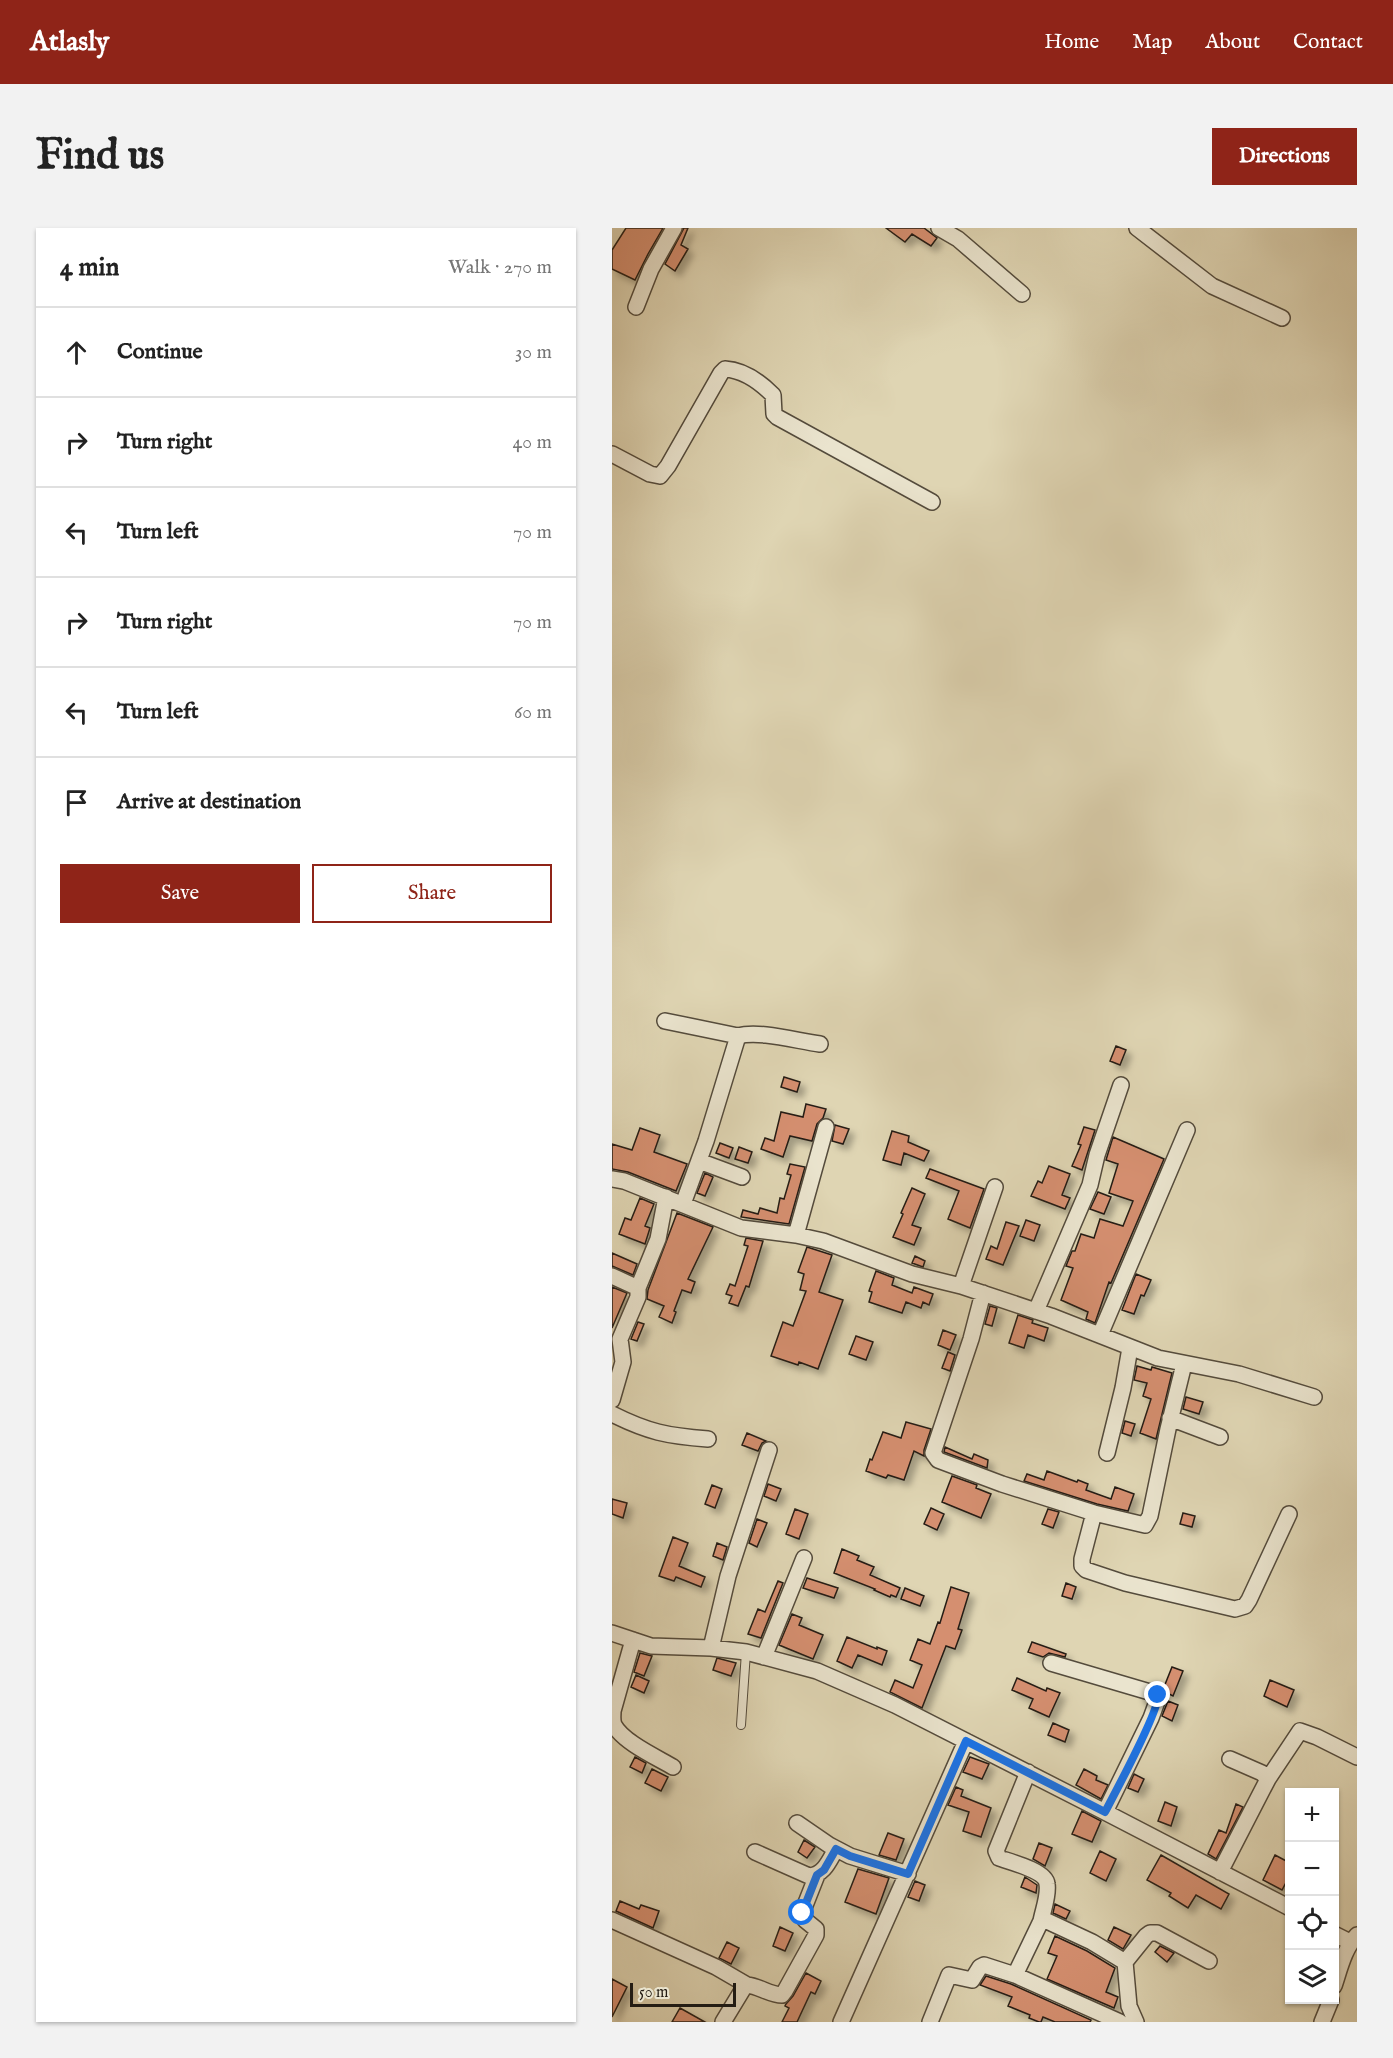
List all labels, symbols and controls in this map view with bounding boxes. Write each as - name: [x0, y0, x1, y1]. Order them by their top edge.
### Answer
- text: Atlasly: [30, 25, 109, 60]
- text: Home: [1044, 29, 1099, 56]
- text: Map: [1132, 29, 1172, 56]
- text: About: [1205, 29, 1260, 56]
- text: Contact: [1293, 29, 1363, 56]
- button: Directions: [1212, 128, 1357, 185]
- text: Find us: [36, 130, 164, 183]
- text: 4 min: [60, 251, 119, 284]
- text: Walk · 270 m: [448, 255, 552, 280]
- icon: ahead: [60, 336, 93, 369]
- text: Continue: [117, 338, 203, 366]
- text: 30 m: [515, 340, 552, 365]
- icon: right: [60, 426, 93, 459]
- text: Turn right: [117, 428, 212, 456]
- text: 40 m: [513, 430, 552, 455]
- icon: left: [60, 516, 93, 549]
- text: Turn left: [117, 518, 199, 546]
- text: 70 m: [513, 520, 552, 545]
- icon: right: [60, 606, 93, 639]
- text: Turn right: [117, 608, 212, 636]
- text: 70 m: [513, 610, 552, 635]
- icon: left: [60, 696, 93, 729]
- text: Turn left: [117, 698, 199, 726]
- text: 60 m: [514, 700, 552, 725]
- icon: arrive: [60, 786, 93, 819]
- text: Arrive at destination: [117, 788, 301, 816]
- button: Save: [60, 864, 300, 923]
- button: Share: [312, 864, 552, 923]
- route end: [1144, 1681, 1170, 1707]
- map controls: [1285, 1788, 1339, 2004]
- button: +: [1285, 1788, 1339, 1842]
- button: −: [1285, 1842, 1339, 1896]
- button: locate: [1285, 1896, 1339, 1950]
- route start: [788, 1899, 814, 1925]
- button: layers: [1285, 1950, 1339, 2004]
- scale bar: [630, 1980, 736, 2008]
- text: 50 m: [639, 1983, 668, 2003]

